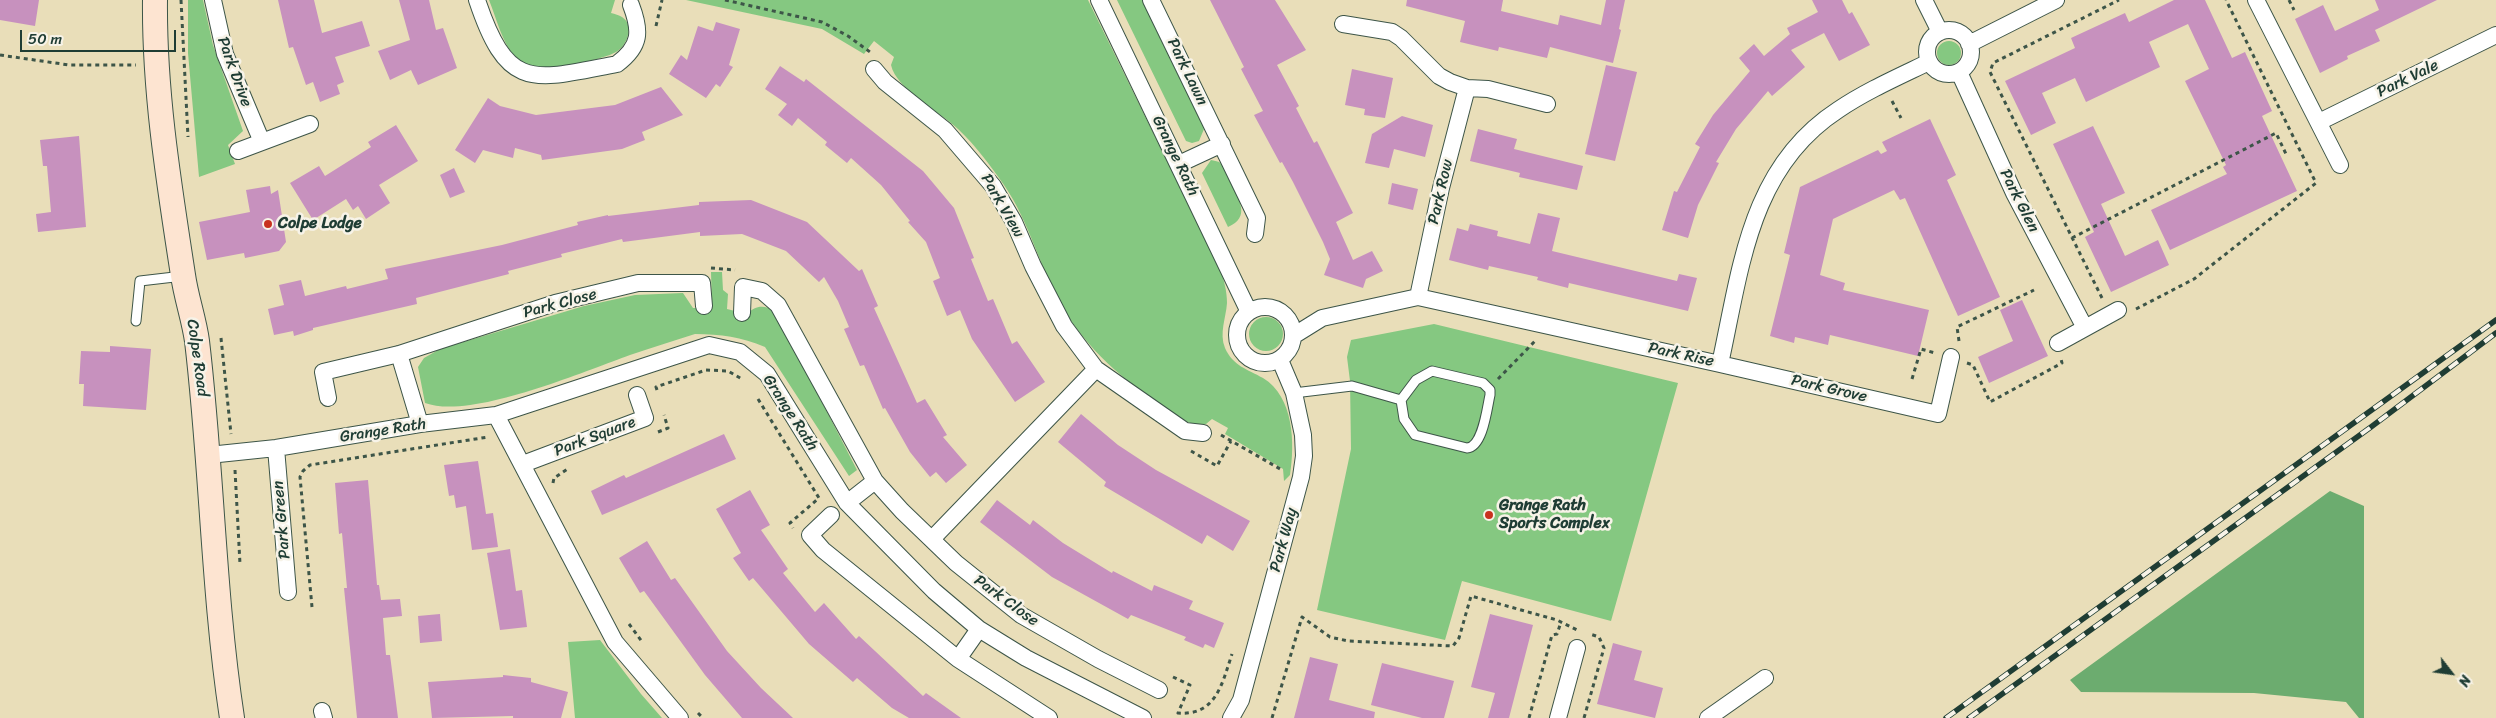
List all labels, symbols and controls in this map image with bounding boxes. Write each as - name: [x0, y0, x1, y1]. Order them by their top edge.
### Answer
- scale bar: [22, 20, 179, 52]
- text: 50 m: [28, 26, 62, 52]
- street label: Park Drive: [212, 34, 256, 110]
- street label: Park Lawn: [1163, 35, 1211, 109]
- street label: Park Vale: [2374, 56, 2442, 102]
- street label: Grange Rath: [1147, 113, 1203, 199]
- street label: Park Row: [1424, 158, 1458, 226]
- street label: Park Glen: [1995, 166, 2043, 236]
- street label: Park View: [976, 171, 1028, 241]
- place label: Colpe Lodge: [278, 214, 362, 234]
- marker: Colpe Lodge: [262, 218, 274, 230]
- street label: Park Close: [521, 285, 599, 323]
- street label: Colpe Road: [182, 318, 212, 398]
- street label: Park Rise: [1646, 339, 1716, 371]
- street label: Grange Rath: [758, 371, 822, 455]
- street label: Park Grove: [1789, 371, 1869, 407]
- street label: Park Square: [552, 413, 638, 461]
- street label: Grange Rath: [339, 415, 427, 447]
- street label: Park Green: [269, 480, 295, 560]
- place label: Grange Rath Sports Complex: [1499, 496, 1610, 534]
- street label: Park Way: [1266, 506, 1302, 574]
- marker: Grange Rath Sports Complex: [1483, 509, 1495, 521]
- street label: Park Close: [970, 571, 1042, 631]
- north arrow: [2426, 648, 2476, 698]
- text: N: [2451, 670, 2478, 691]

